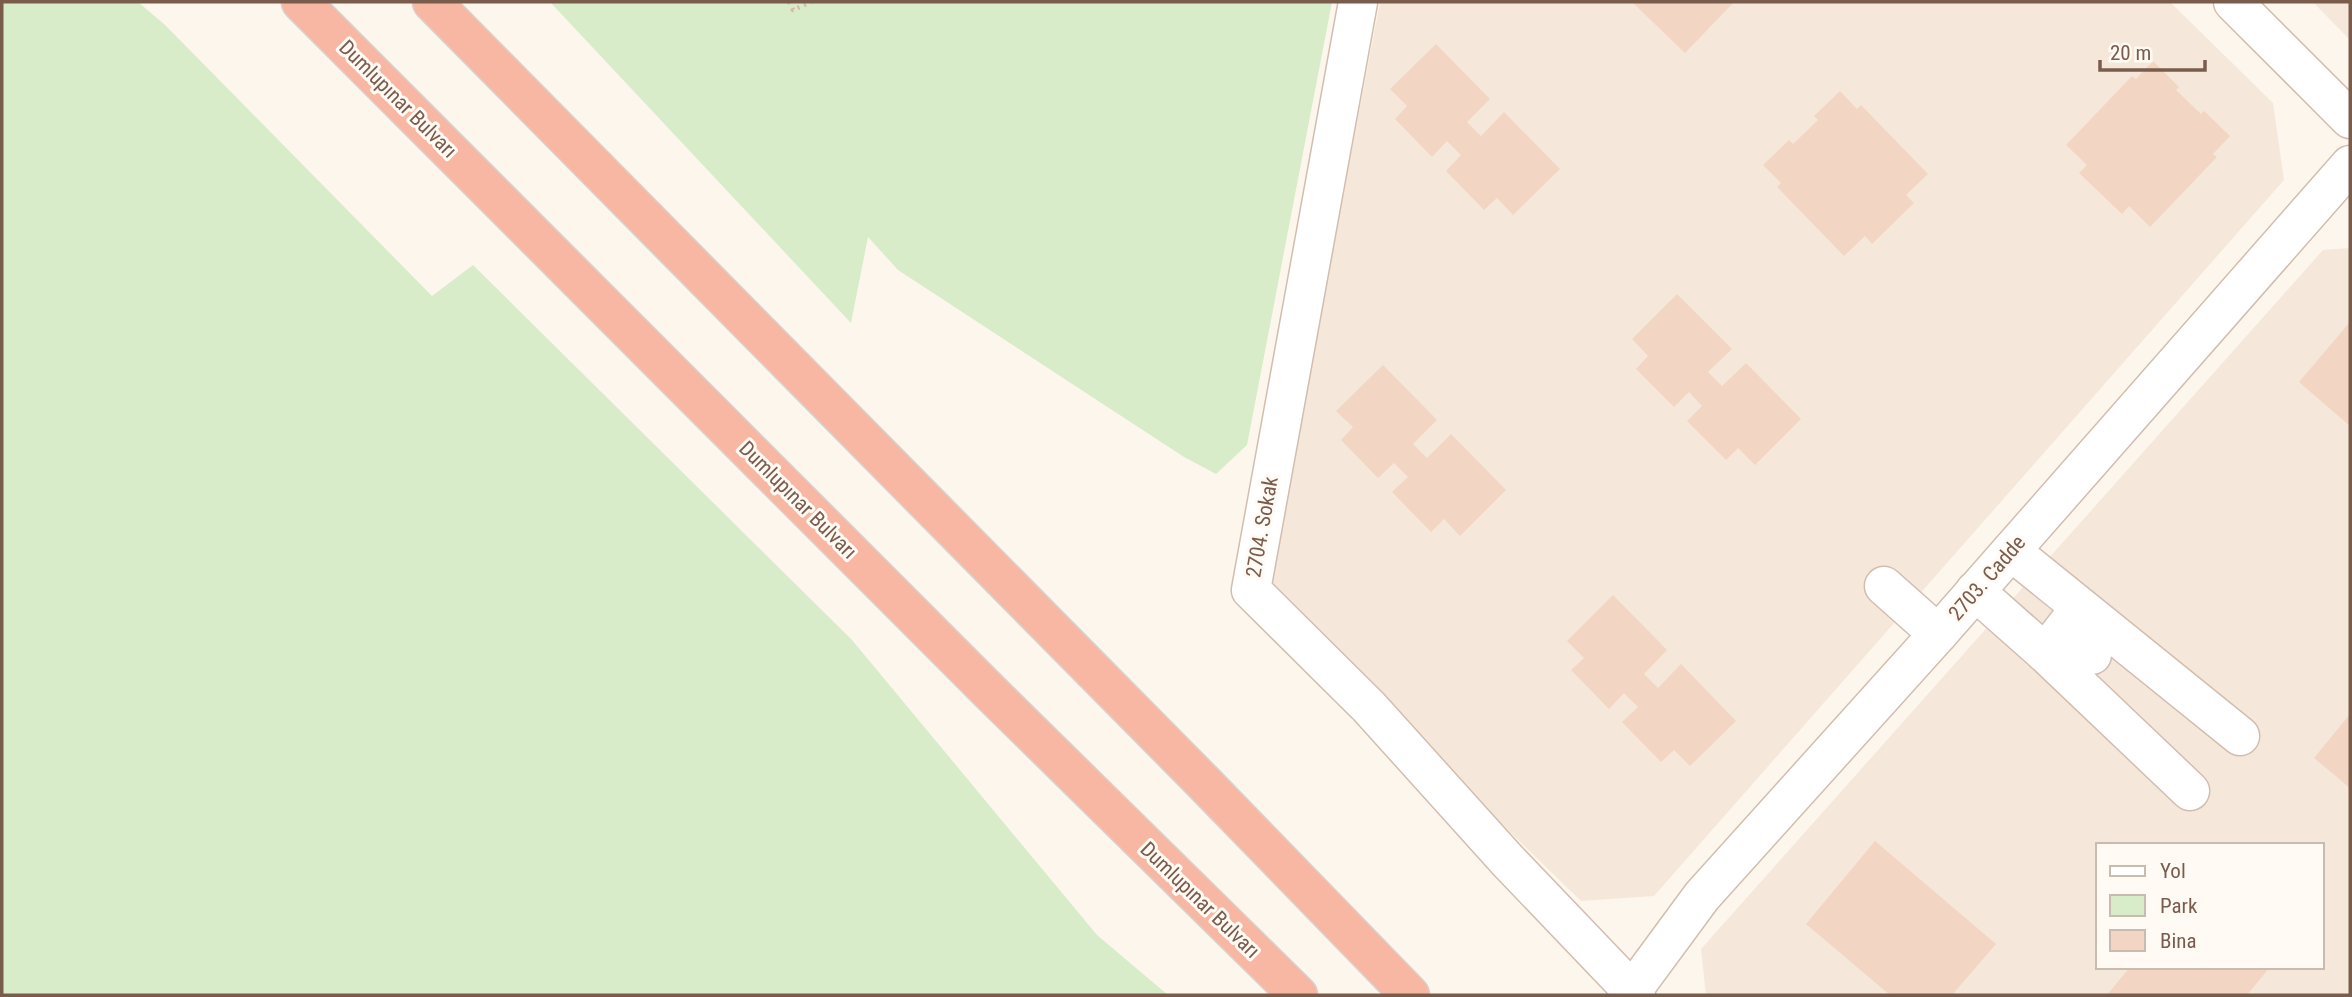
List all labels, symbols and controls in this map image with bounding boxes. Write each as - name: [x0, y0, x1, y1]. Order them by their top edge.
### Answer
- scale bar: [2100, 28, 2205, 72]
- street label: Dumlupınar Bulvarı: [334, 35, 462, 163]
- text: 20 m: [2110, 41, 2151, 65]
- street label: Dumlupınar Bulvarı: [734, 436, 862, 564]
- street label: 2704. Sokak: [1241, 474, 1283, 579]
- street label: 2703. Cadde: [1944, 531, 2030, 625]
- street label: Dumlupınar Bulvarı: [1135, 837, 1265, 963]
- legend: [2096, 843, 2324, 969]
- text: Yol: [2160, 859, 2186, 883]
- text: Park: [2160, 894, 2198, 918]
- text: Bina: [2160, 929, 2197, 953]

